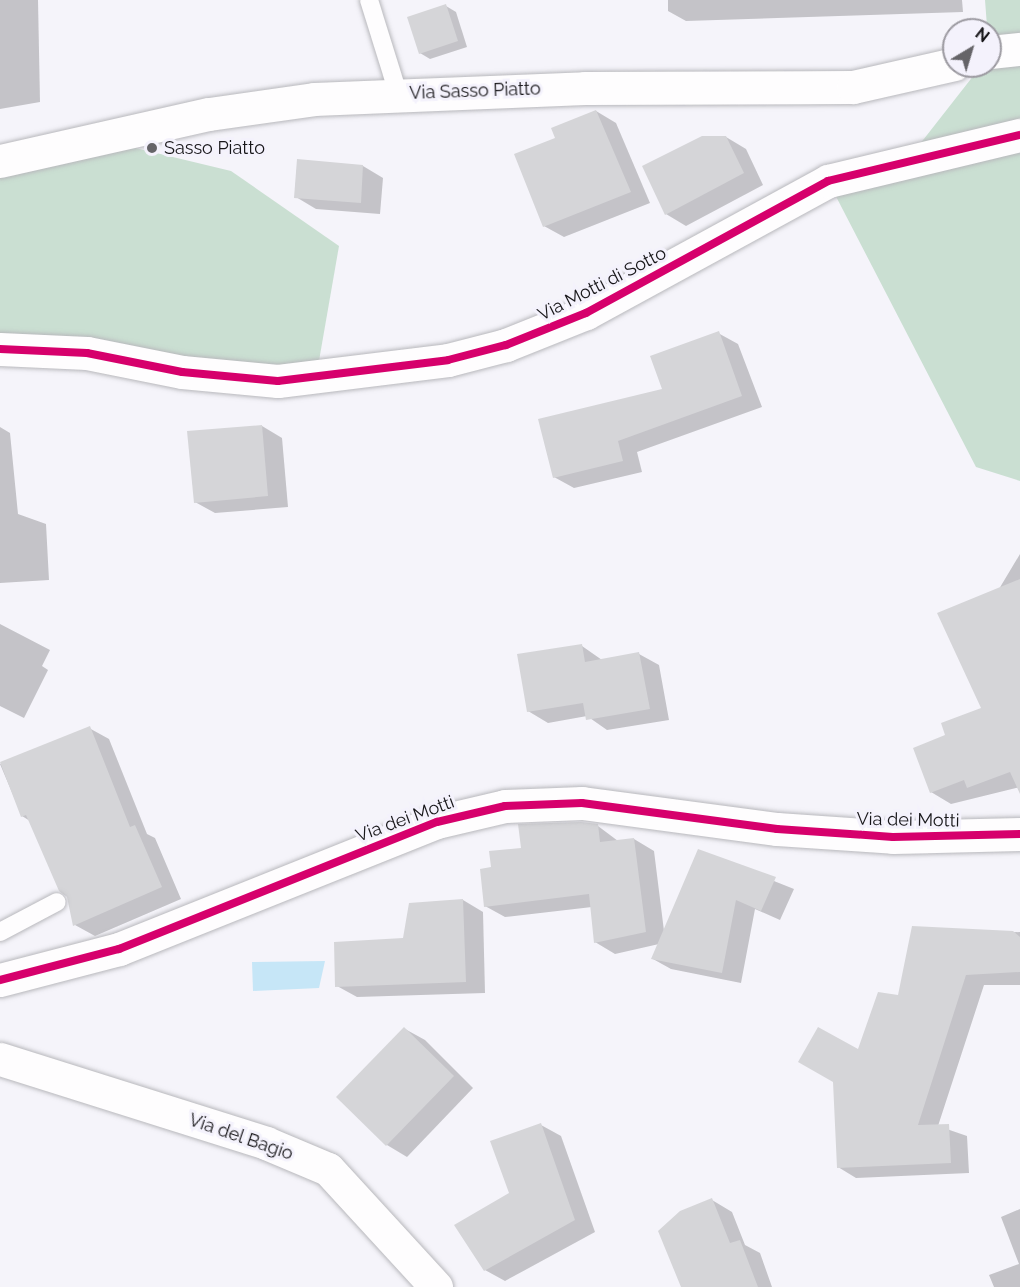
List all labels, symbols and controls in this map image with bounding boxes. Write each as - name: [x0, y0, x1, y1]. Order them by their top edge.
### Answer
- north arrow: [942, 18, 1002, 78]
- text: N: [971, 24, 993, 46]
- street label: Via Sasso Piatto: [409, 78, 541, 104]
- place label: Sasso Piatto: [164, 137, 265, 159]
- marker: Sasso Piatto: [145, 141, 159, 155]
- street label: Via Motti di Sotto: [534, 242, 670, 326]
- street label: Via dei Motti: [353, 791, 457, 847]
- street label: Via dei Motti: [856, 808, 960, 832]
- street label: Via del Bagio: [186, 1109, 296, 1165]

